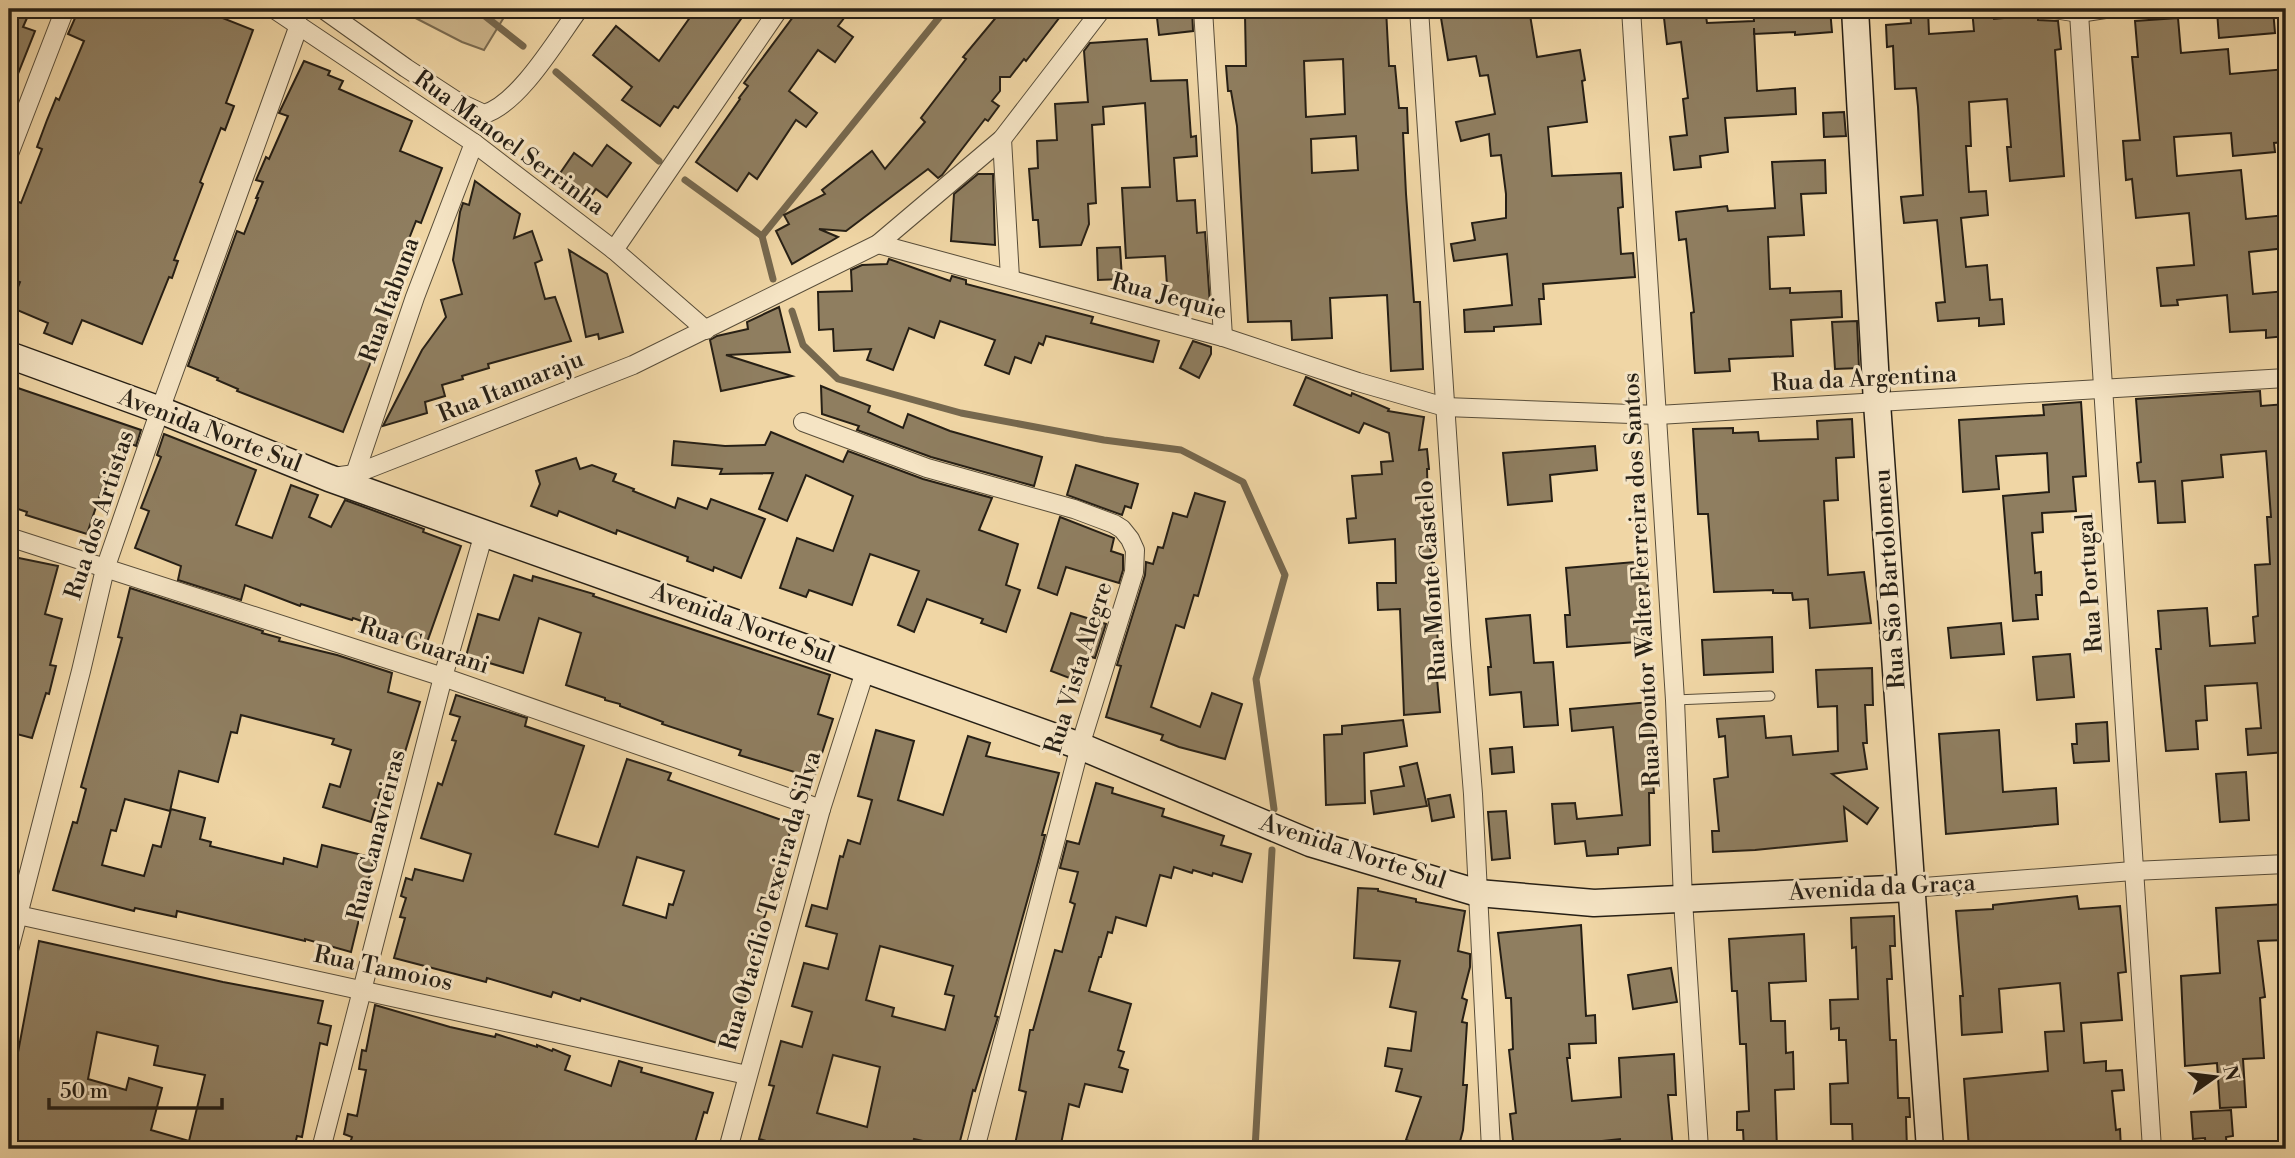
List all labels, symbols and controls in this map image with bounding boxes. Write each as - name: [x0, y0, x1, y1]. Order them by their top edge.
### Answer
- street label: Rua Manoel Serrinha: [408, 64, 611, 223]
- street label: Rua Itabuna: [353, 232, 427, 367]
- street label: Rua Jequie: [1108, 267, 1230, 327]
- street label: Rua Itamaraju: [434, 344, 589, 430]
- street label: Rua da Argentina: [1770, 359, 1959, 399]
- street label: Rua Doutor Walter Ferreira dos Santos: [1616, 372, 1668, 788]
- street label: Avenida Norte Sul: [113, 382, 306, 480]
- street label: Rua dos Artistas: [59, 427, 141, 603]
- street label: Rua São Bartolomeu: [1867, 467, 1913, 690]
- street label: Rua Monte Castelo: [1410, 479, 1454, 683]
- street label: Rua Portugal: [2070, 512, 2110, 654]
- street label: Avenida Norte Sul: [646, 576, 839, 671]
- street label: Rua Vista Alegre: [1039, 578, 1119, 758]
- street label: Rua Guarani: [355, 611, 493, 681]
- street label: Rua Canavieiras: [341, 746, 413, 924]
- street label: Rua Otacílio Texeira da Silva: [714, 747, 828, 1054]
- street label: Avenida Norte Sul: [1255, 807, 1450, 896]
- street label: Avenida da Graça: [1787, 868, 1977, 908]
- street label: Rua Tamoios: [311, 940, 455, 998]
- north arrow: [2180, 1042, 2250, 1112]
- text: N: [2217, 1063, 2244, 1083]
- scale bar: [49, 1067, 222, 1111]
- text: 50 m: [60, 1079, 108, 1105]

